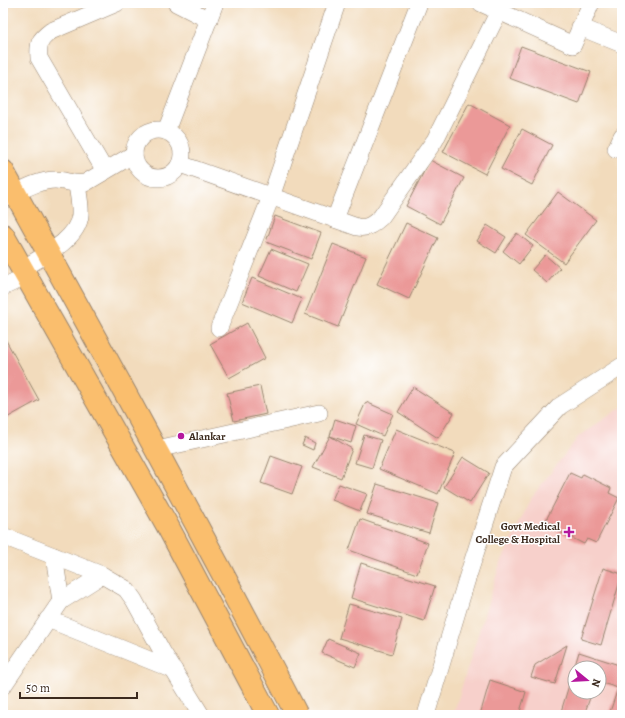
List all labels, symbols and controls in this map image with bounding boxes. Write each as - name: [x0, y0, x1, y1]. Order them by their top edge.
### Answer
- place label: Alankar: [188, 429, 226, 444]
- marker: Alankar: [176, 431, 186, 441]
- place label: Govt Medical College & Hospital: [475, 519, 560, 547]
- marker: Govt Medical College & Hospital: [563, 526, 575, 538]
- north arrow: [567, 660, 607, 700]
- scale bar: [20, 674, 137, 700]
- text: N: [588, 677, 604, 689]
- text: 50 m: [26, 680, 50, 696]

